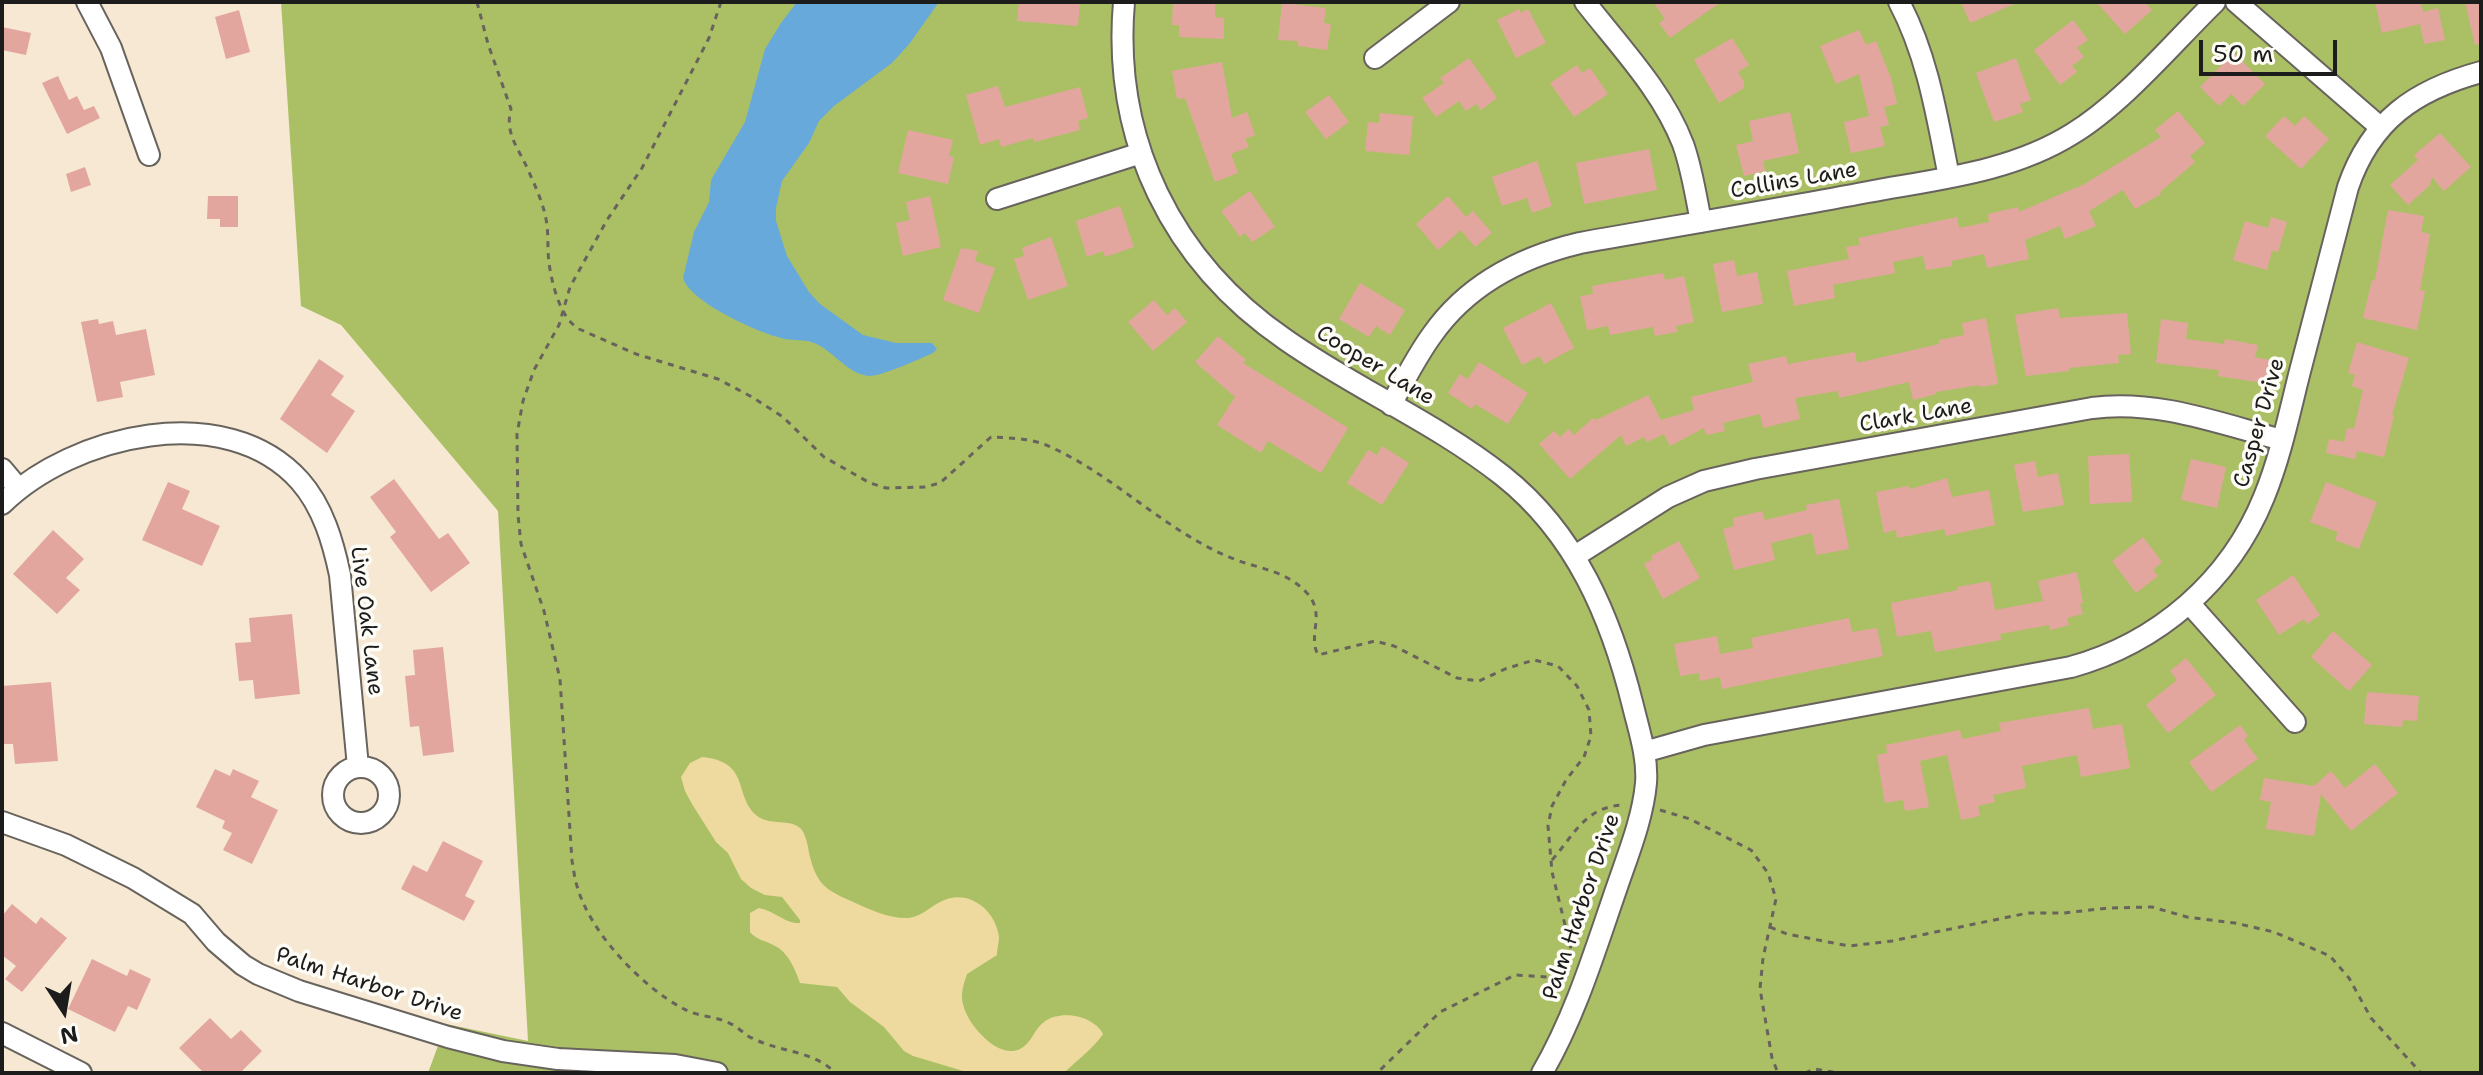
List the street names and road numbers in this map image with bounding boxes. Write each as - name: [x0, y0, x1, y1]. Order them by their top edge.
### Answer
- street label: Collins Lane: [1729, 157, 1859, 205]
- street label: Cooper Lane: [1311, 320, 1439, 412]
- street label: Casper Drive: [2229, 355, 2291, 491]
- street label: Clark Lane: [1857, 393, 1975, 439]
- street label: Live Oak Lane: [344, 545, 388, 697]
- street label: Palm Harbor Drive: [1538, 810, 1626, 1004]
- street label: Palm Harbor Drive: [272, 942, 466, 1028]

